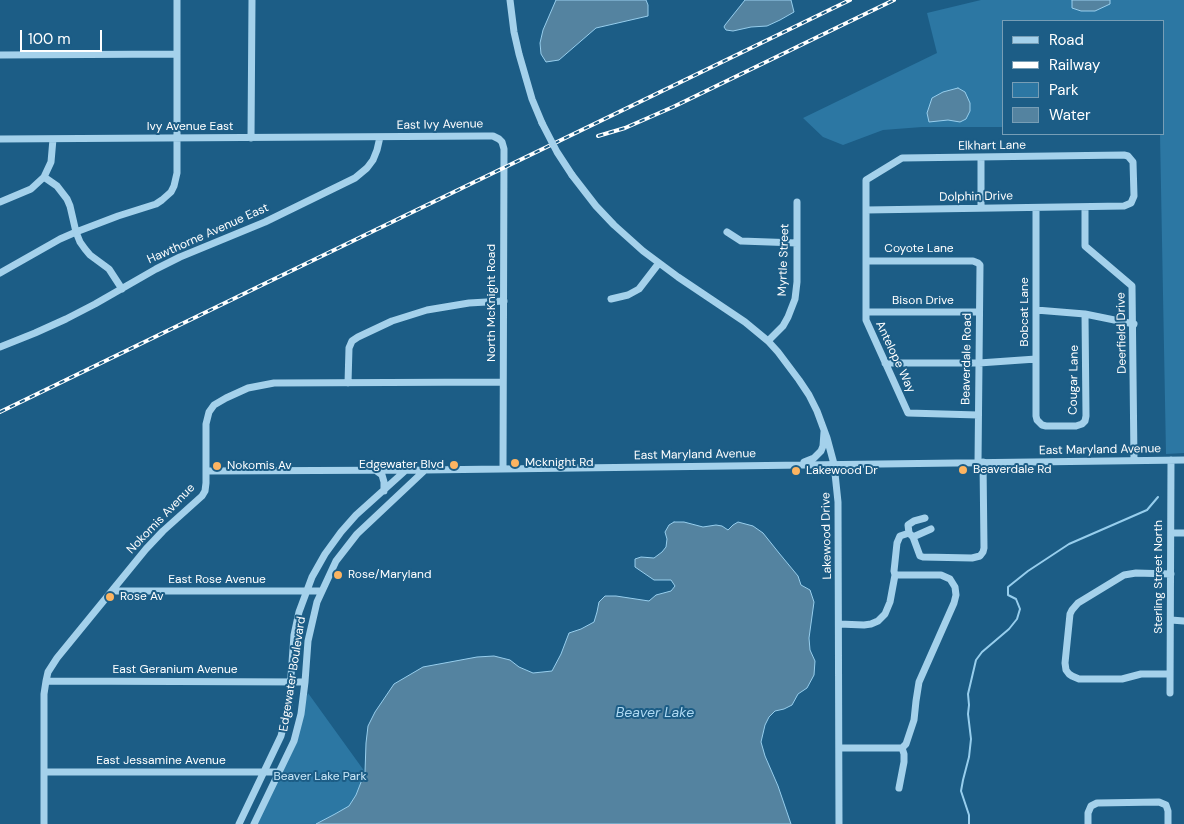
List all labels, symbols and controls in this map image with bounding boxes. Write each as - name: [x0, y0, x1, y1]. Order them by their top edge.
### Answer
- scale bar: [22, 20, 105, 52]
- legend: [1002, 20, 1164, 135]
- text: 100 m: [28, 29, 71, 49]
- text: Road: [1049, 30, 1084, 50]
- text: Railway: [1049, 55, 1100, 75]
- text: Park: [1049, 80, 1079, 100]
- text: Water: [1049, 105, 1090, 125]
- street label: East Ivy Avenue: [397, 117, 483, 133]
- street label: Ivy Avenue East: [147, 120, 233, 134]
- street label: Elkhart Lane: [958, 138, 1026, 154]
- street label: Dolphin Drive: [939, 189, 1013, 205]
- street label: Hawthorne Avenue East: [145, 201, 271, 267]
- street label: Myrtle Street: [776, 223, 792, 297]
- street label: Coyote Lane: [884, 242, 954, 256]
- street label: North McKnight Road: [485, 244, 499, 362]
- street label: Bobcat Lane: [1018, 277, 1032, 347]
- street label: Deerfield Drive: [1114, 292, 1130, 374]
- street label: Bison Drive: [892, 294, 954, 308]
- street label: Beaverdale Road: [959, 313, 975, 405]
- street label: Antelope Way: [872, 319, 918, 395]
- street label: Cougar Lane: [1066, 345, 1082, 415]
- street label: East Maryland Avenue: [1039, 442, 1161, 458]
- street label: East Maryland Avenue: [634, 447, 756, 463]
- place label: Mcknight Rd: [525, 456, 594, 470]
- marker: Mcknight Rd: [509, 457, 521, 469]
- place label: Edgewater Blvd: [359, 458, 444, 472]
- place label: Nokomis Av: [227, 459, 292, 473]
- marker: Edgewater Blvd: [448, 459, 460, 471]
- marker: Nokomis Av: [211, 460, 223, 472]
- place label: Beaverdale Rd: [973, 463, 1051, 477]
- place label: Lakewood Dr: [806, 464, 878, 478]
- marker: Beaverdale Rd: [957, 464, 969, 476]
- marker: Lakewood Dr: [790, 465, 802, 477]
- street label: Nokomis Avenue: [124, 481, 198, 557]
- street label: Lakewood Drive: [819, 492, 835, 580]
- street label: Sterling Street North: [1152, 520, 1166, 634]
- place label: Rose/Maryland: [348, 568, 431, 582]
- marker: Rose/Maryland: [332, 569, 344, 581]
- street label: East Rose Avenue: [168, 573, 266, 587]
- place label: Rose Av: [120, 590, 164, 604]
- marker: Rose Av: [104, 591, 116, 603]
- street label: Edgewater Boulevard: [277, 615, 309, 733]
- street label: East Geranium Avenue: [112, 663, 238, 677]
- water label: Beaver Lake: [616, 705, 694, 721]
- street label: East Jessamine Avenue: [96, 754, 226, 768]
- park label: Beaver Lake Park: [274, 770, 366, 784]

